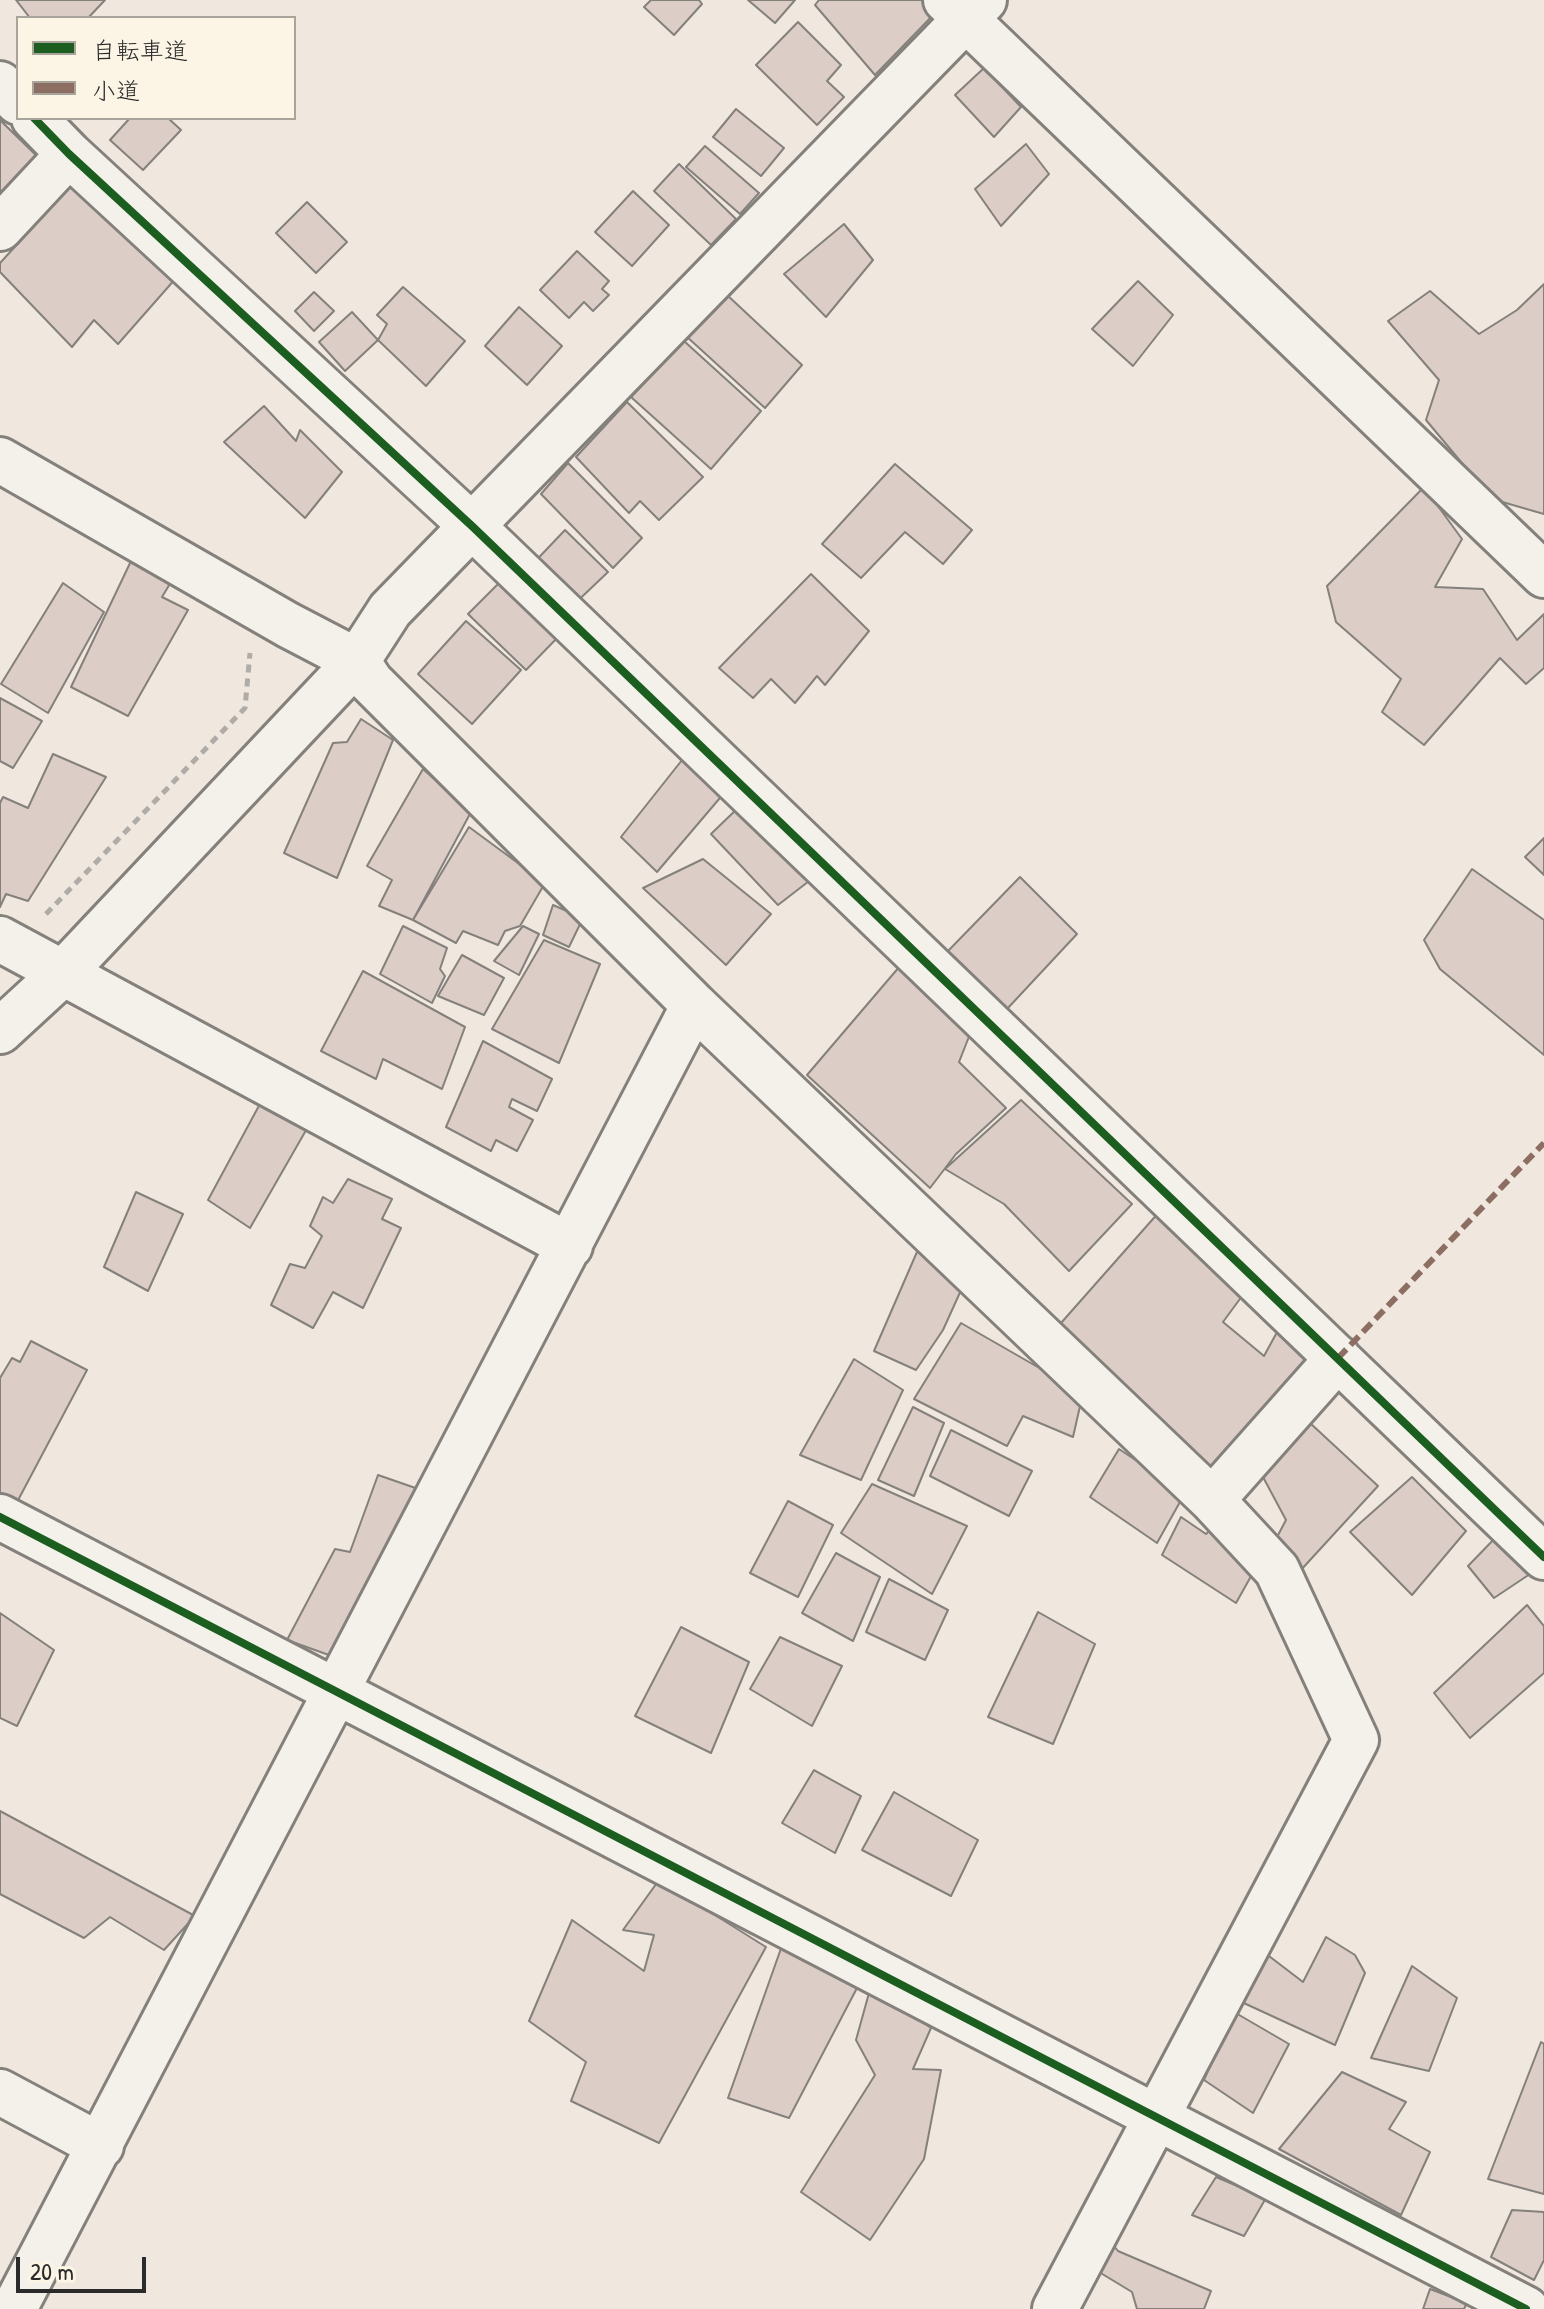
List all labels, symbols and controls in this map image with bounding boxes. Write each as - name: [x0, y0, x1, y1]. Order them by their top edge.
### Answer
- legend: [16, 16, 296, 120]
- text: 自転車道: [92, 34, 188, 66]
- text: 小道: [92, 74, 140, 106]
- scale bar: [20, 2241, 150, 2291]
- text: 20 m: [30, 2255, 74, 2287]

